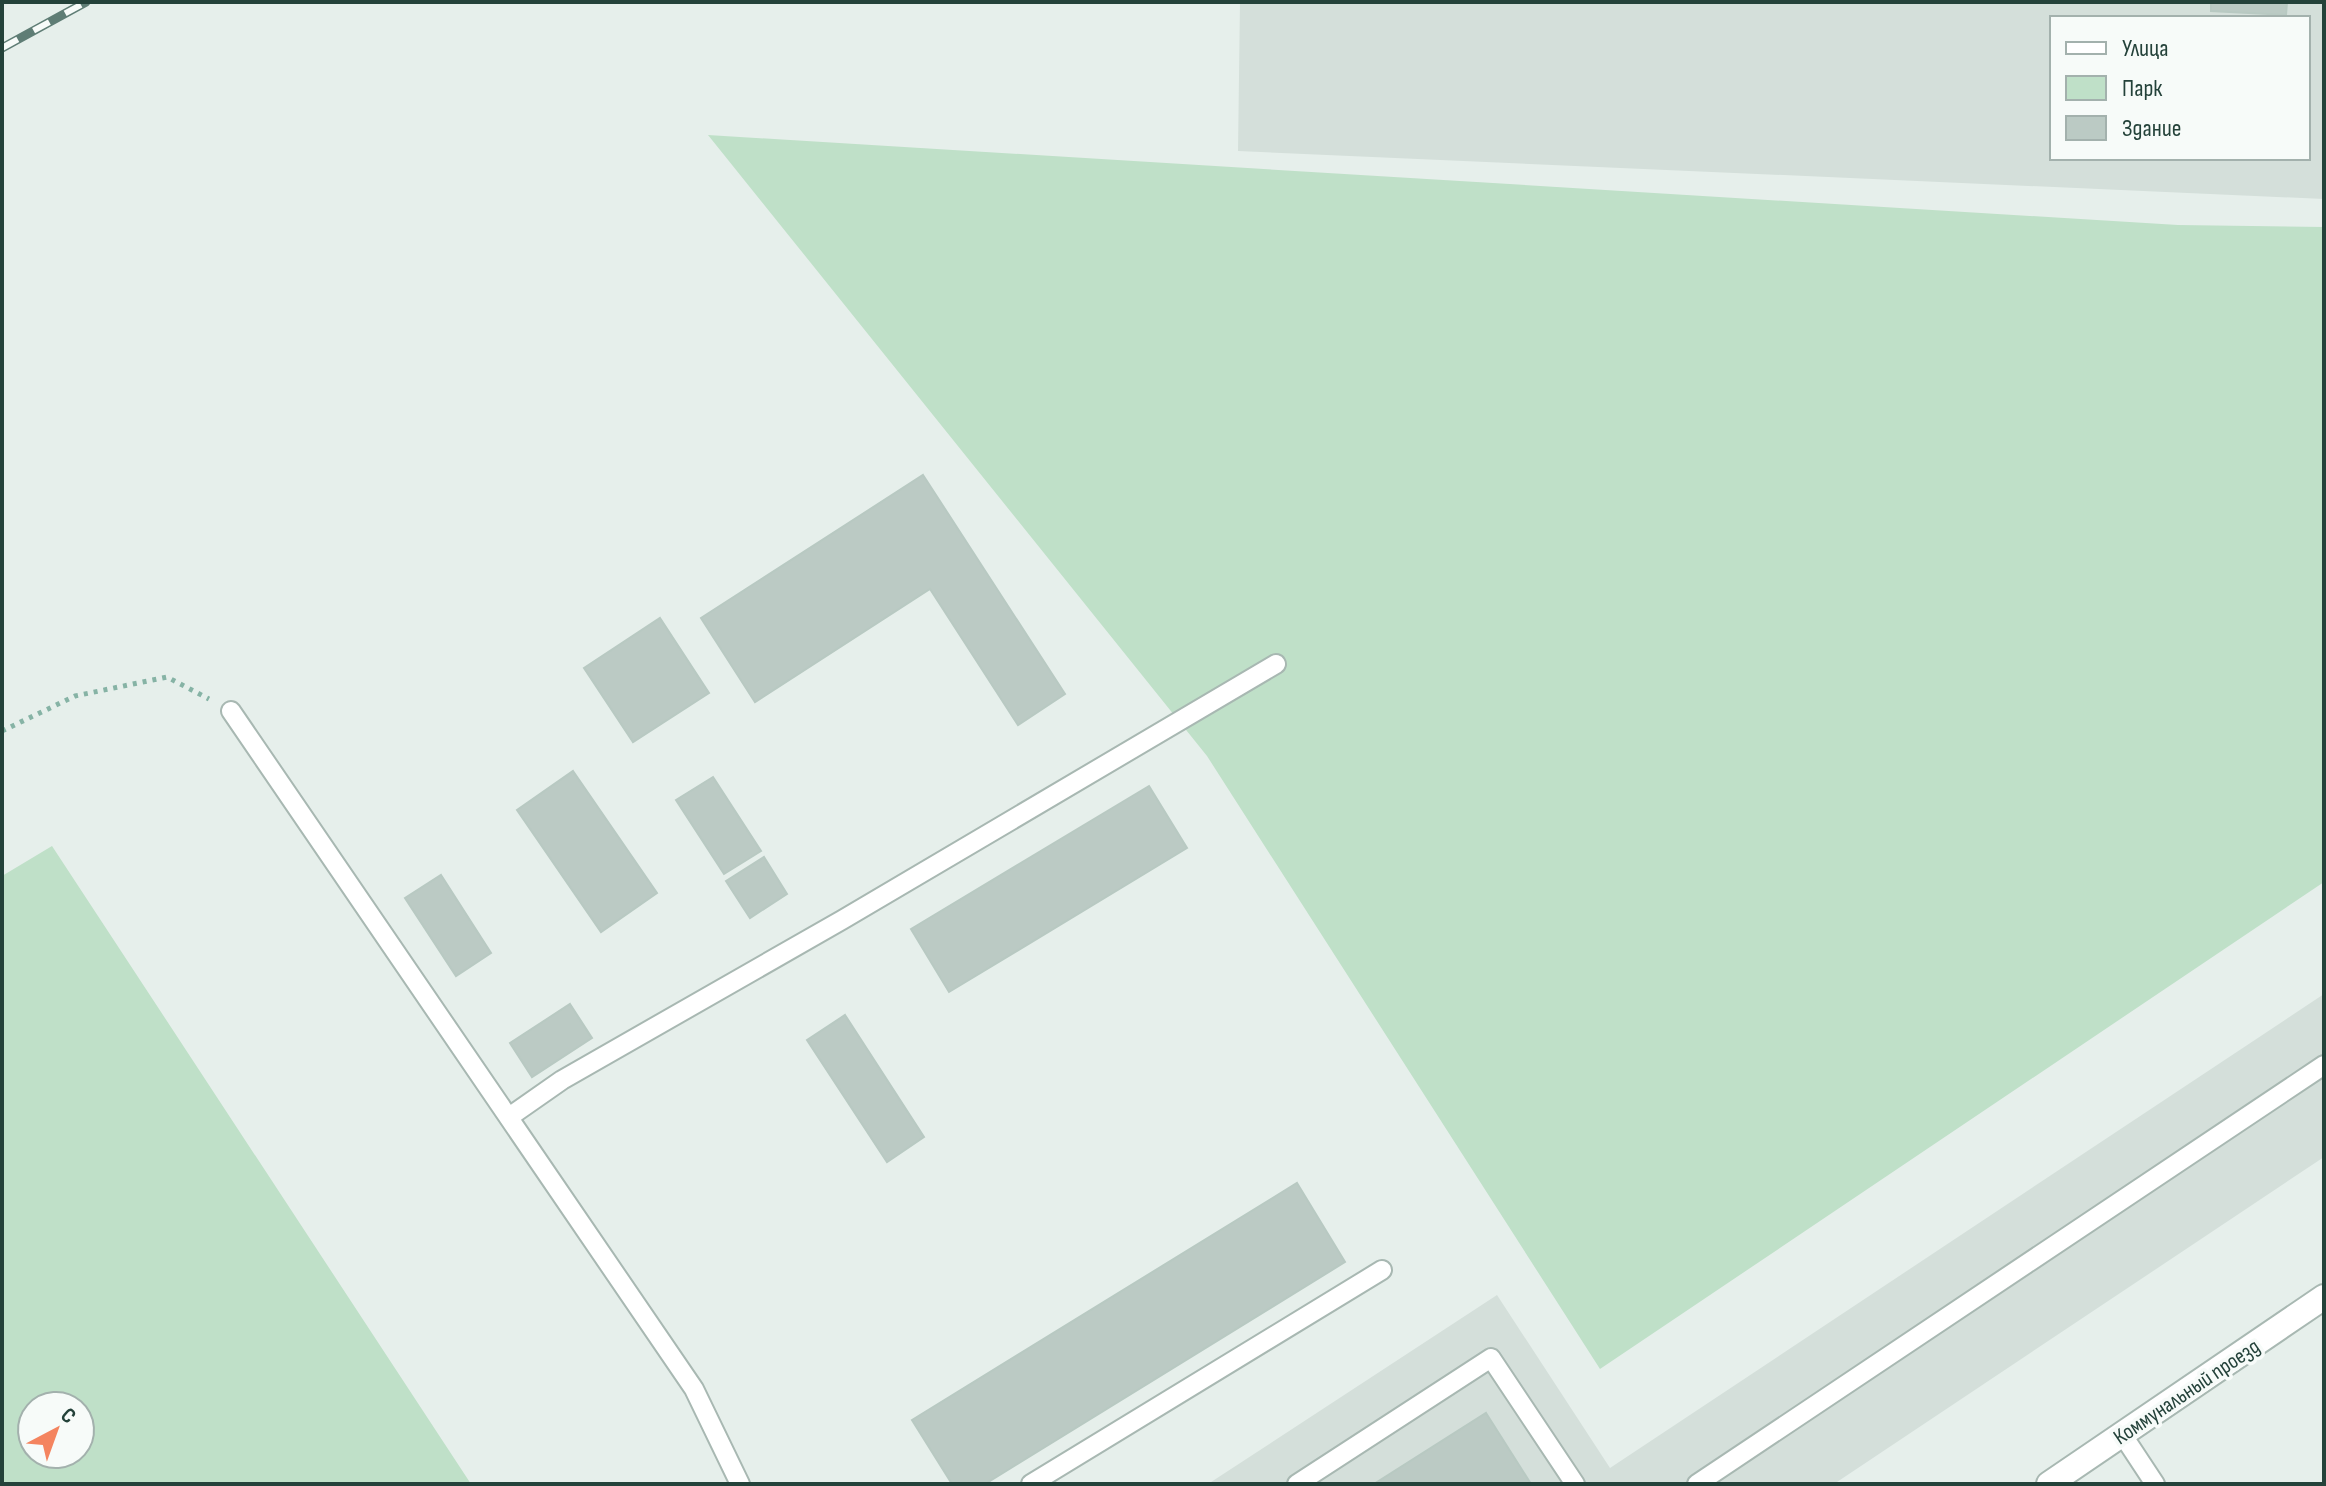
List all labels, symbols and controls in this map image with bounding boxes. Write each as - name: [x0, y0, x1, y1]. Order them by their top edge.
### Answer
- legend: [2050, 16, 2310, 160]
- text: Улица: [2122, 34, 2168, 63]
- text: Парк: [2122, 74, 2163, 103]
- text: Здание: [2122, 114, 2181, 143]
- street label: Коммунальный проезд: [2109, 1333, 2265, 1451]
- north arrow: [16, 1390, 96, 1470]
- text: С: [55, 1402, 81, 1430]

